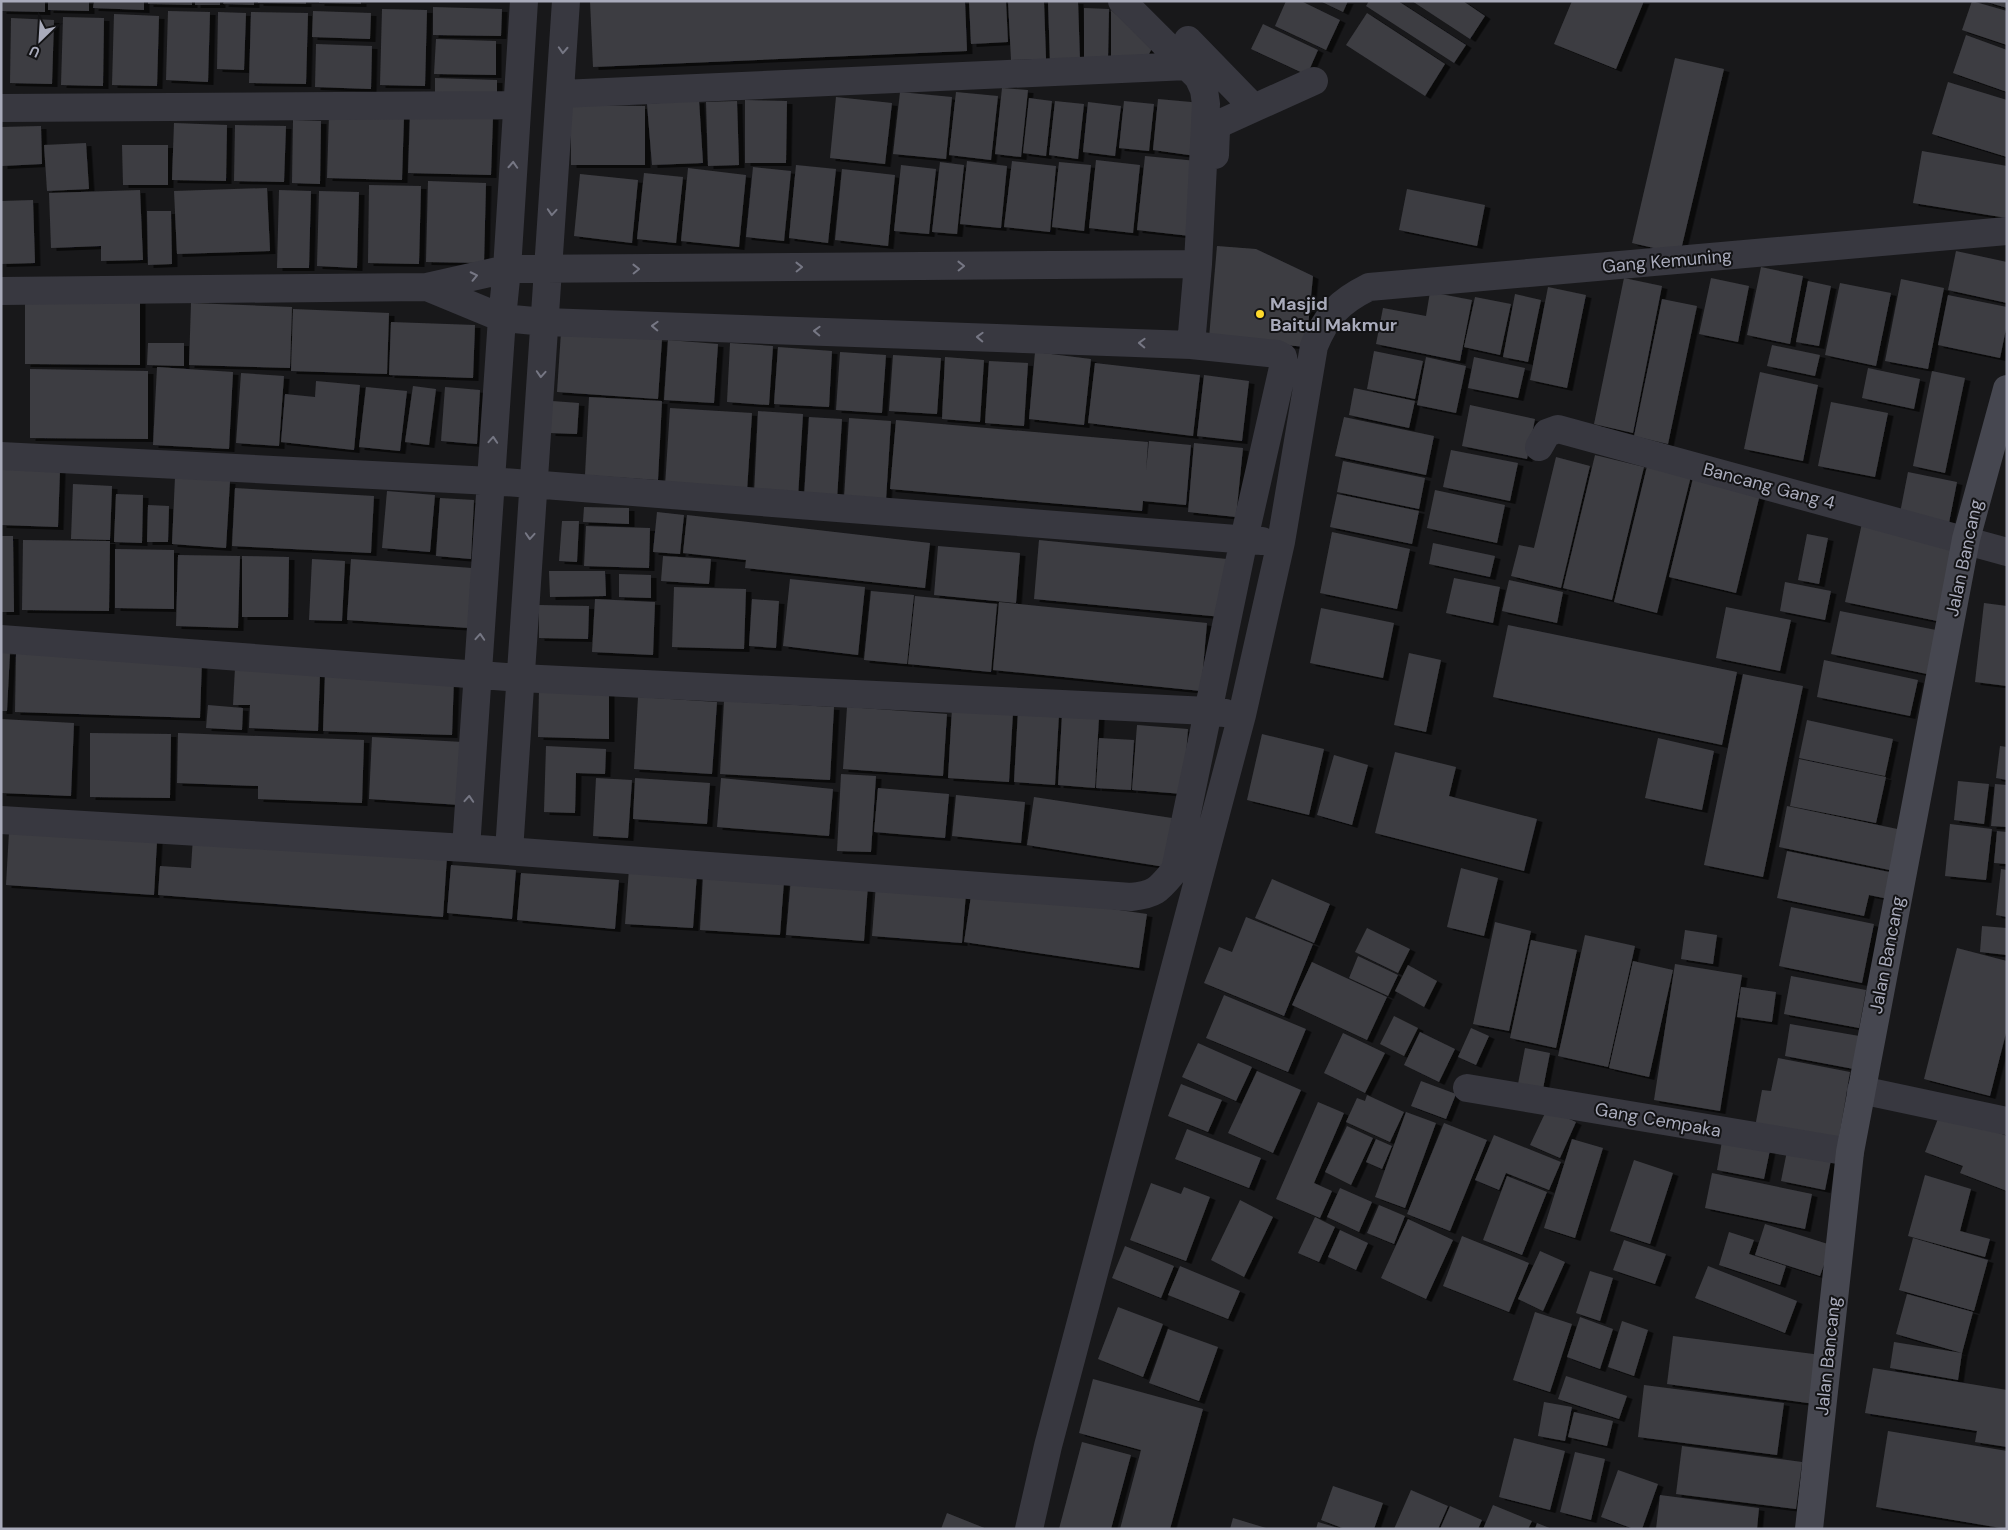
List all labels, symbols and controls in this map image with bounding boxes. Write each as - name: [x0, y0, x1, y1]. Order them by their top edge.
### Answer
- north arrow: [15, 15, 65, 65]
- text: U: [26, 42, 43, 62]
- one-way arrow: [558, 46, 568, 54]
- one-way arrow: [508, 161, 519, 169]
- one-way arrow: [547, 208, 558, 216]
- street label: Gang Kemuning: [1601, 243, 1733, 279]
- one-way arrow: [958, 261, 965, 271]
- one-way arrow: [795, 262, 803, 272]
- one-way arrow: [632, 264, 640, 274]
- one-way arrow: [470, 272, 479, 282]
- place label: Masjid Baitul Makmur: [1270, 292, 1397, 337]
- marker: Masjid Baitul Makmur: [1254, 308, 1266, 320]
- one-way arrow: [651, 320, 659, 331]
- one-way arrow: [813, 326, 821, 337]
- one-way arrow: [975, 332, 983, 343]
- one-way arrow: [1138, 338, 1146, 349]
- one-way arrow: [536, 370, 547, 378]
- one-way arrow: [488, 436, 499, 444]
- street label: Bancang Gang 4: [1700, 457, 1838, 515]
- street label: Jalan Bancang: [1940, 497, 1988, 619]
- one-way arrow: [524, 533, 535, 541]
- one-way arrow: [475, 633, 486, 641]
- one-way arrow: [464, 795, 475, 803]
- street label: Jalan Bancang: [1864, 894, 1910, 1016]
- street label: Gang Cempaka: [1593, 1097, 1723, 1143]
- street label: Jalan Bancang: [1810, 1295, 1846, 1417]

